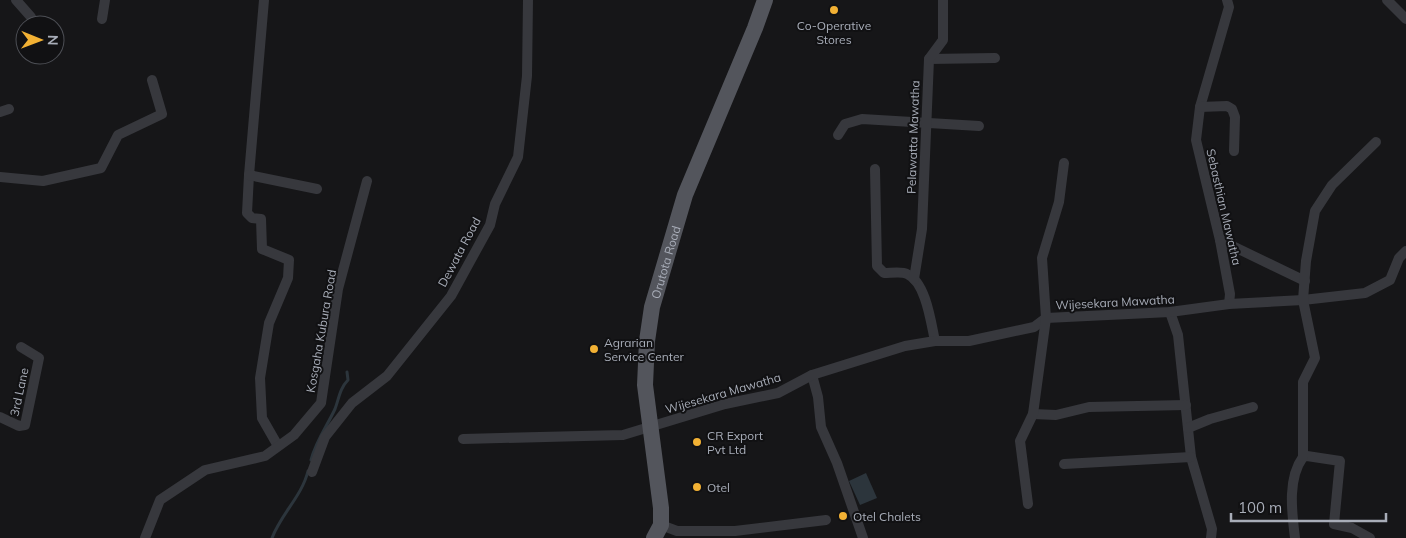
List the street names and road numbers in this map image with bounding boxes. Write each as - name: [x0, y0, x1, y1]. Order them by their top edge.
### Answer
- street label: Pelawatta Mawatha: [904, 80, 922, 194]
- street label: Sebasthian Mawatha: [1203, 147, 1245, 267]
- street label: Dewata Road: [434, 215, 484, 289]
- street label: Orutota Road: [647, 224, 683, 300]
- street label: Kosgaha Kubura Road: [303, 268, 339, 394]
- street label: Wijesekara Mawatha: [1055, 291, 1175, 313]
- street label: 3rd Lane: [7, 366, 31, 418]
- street label: Wijesekara Mawatha: [664, 369, 782, 417]

